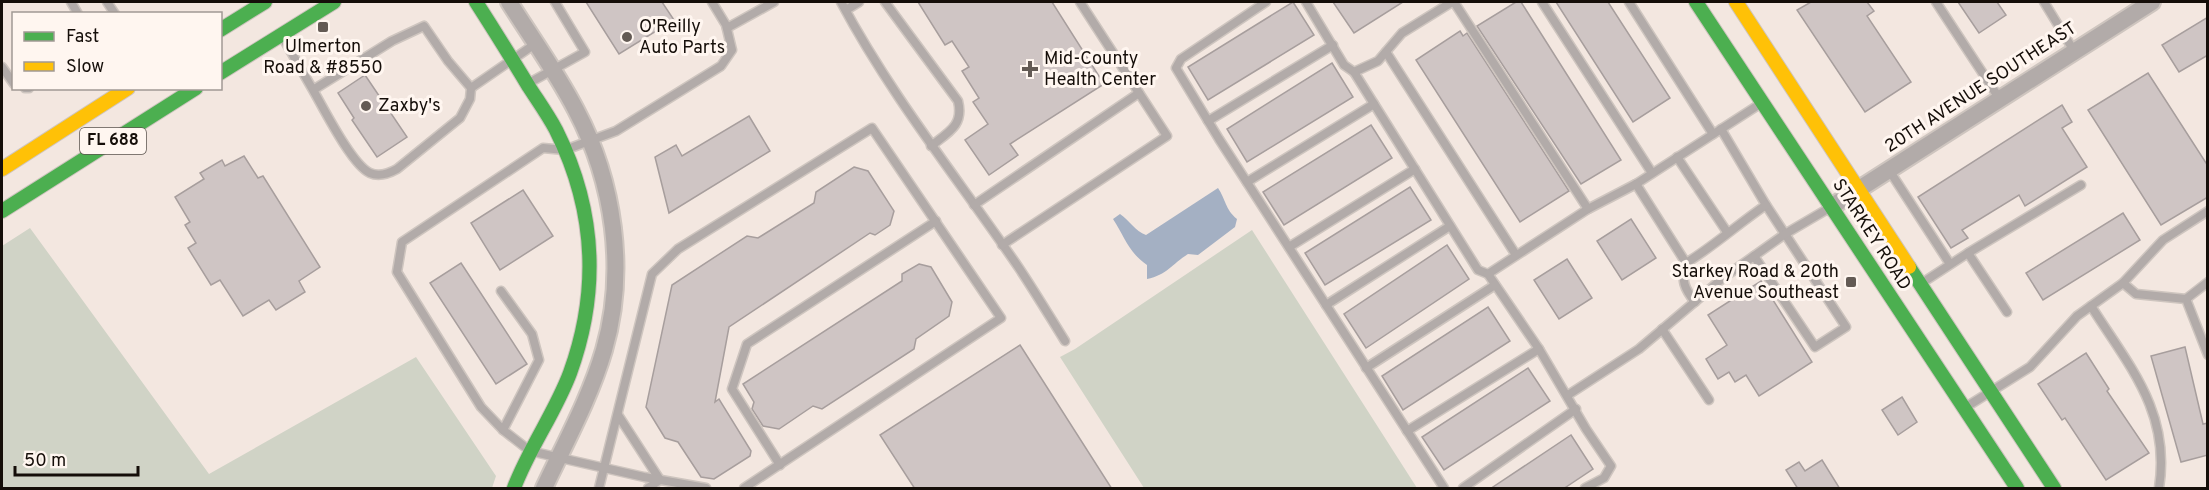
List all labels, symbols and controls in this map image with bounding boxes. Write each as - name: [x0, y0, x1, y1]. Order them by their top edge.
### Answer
- legend: [12, 12, 222, 90]
- place label: O'Reilly Auto Parts: [639, 16, 725, 60]
- street label: 20TH AVENUE SOUTHEAST: [1881, 17, 2081, 159]
- marker: Ulmerton Road & #8550: [316, 20, 330, 34]
- text: Fast: [66, 26, 99, 49]
- marker: O'Reilly Auto Parts: [620, 30, 634, 44]
- place label: Ulmerton Road & #8550: [263, 36, 383, 80]
- place label: Mid-County Health Center: [1044, 48, 1156, 92]
- text: Slow: [66, 56, 104, 79]
- marker: Mid-County Health Center: [1021, 60, 1039, 78]
- place label: Zaxby's: [378, 95, 441, 118]
- marker: Zaxby's: [359, 99, 373, 113]
- road number: FL 688: [80, 128, 146, 154]
- street label: STARKEY ROAD: [1826, 175, 1916, 295]
- place label: Starkey Road & 20th Avenue Southeast: [1672, 261, 1839, 305]
- marker: Starkey Road & 20th Avenue Southeast: [1844, 275, 1858, 289]
- scale bar: [15, 439, 138, 477]
- text: 50 m: [24, 450, 66, 473]

